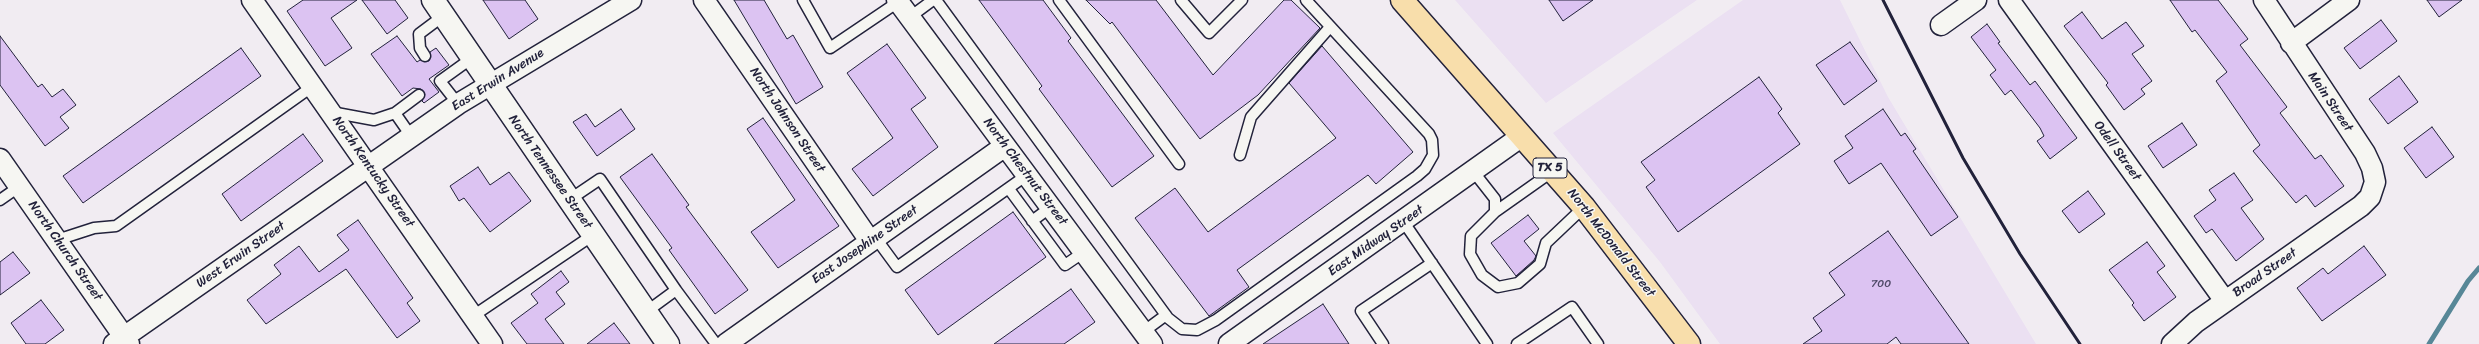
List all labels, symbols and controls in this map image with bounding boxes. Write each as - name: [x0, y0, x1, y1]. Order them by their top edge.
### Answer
- street label: East Erwin Avenue: [449, 45, 547, 115]
- street label: North Johnson Street: [746, 64, 828, 176]
- street label: Main Street: [2304, 69, 2356, 135]
- street label: North Tennessee Street: [505, 112, 595, 232]
- street label: North Kentucky Street: [329, 113, 417, 231]
- street label: North Chestnut Street: [980, 115, 1070, 229]
- street label: Odell Street: [2090, 118, 2144, 184]
- road number: TX 5: [1533, 158, 1567, 178]
- street label: North McDonald Street: [1564, 186, 1658, 300]
- street label: North Church Street: [25, 198, 105, 304]
- street label: East Josephine Street: [809, 202, 921, 288]
- street label: East Midway Street: [1325, 202, 1427, 280]
- street label: West Erwin Street: [193, 218, 289, 292]
- street label: Broad Street: [2230, 245, 2300, 301]
- house number: 700: [1871, 277, 1891, 291]

